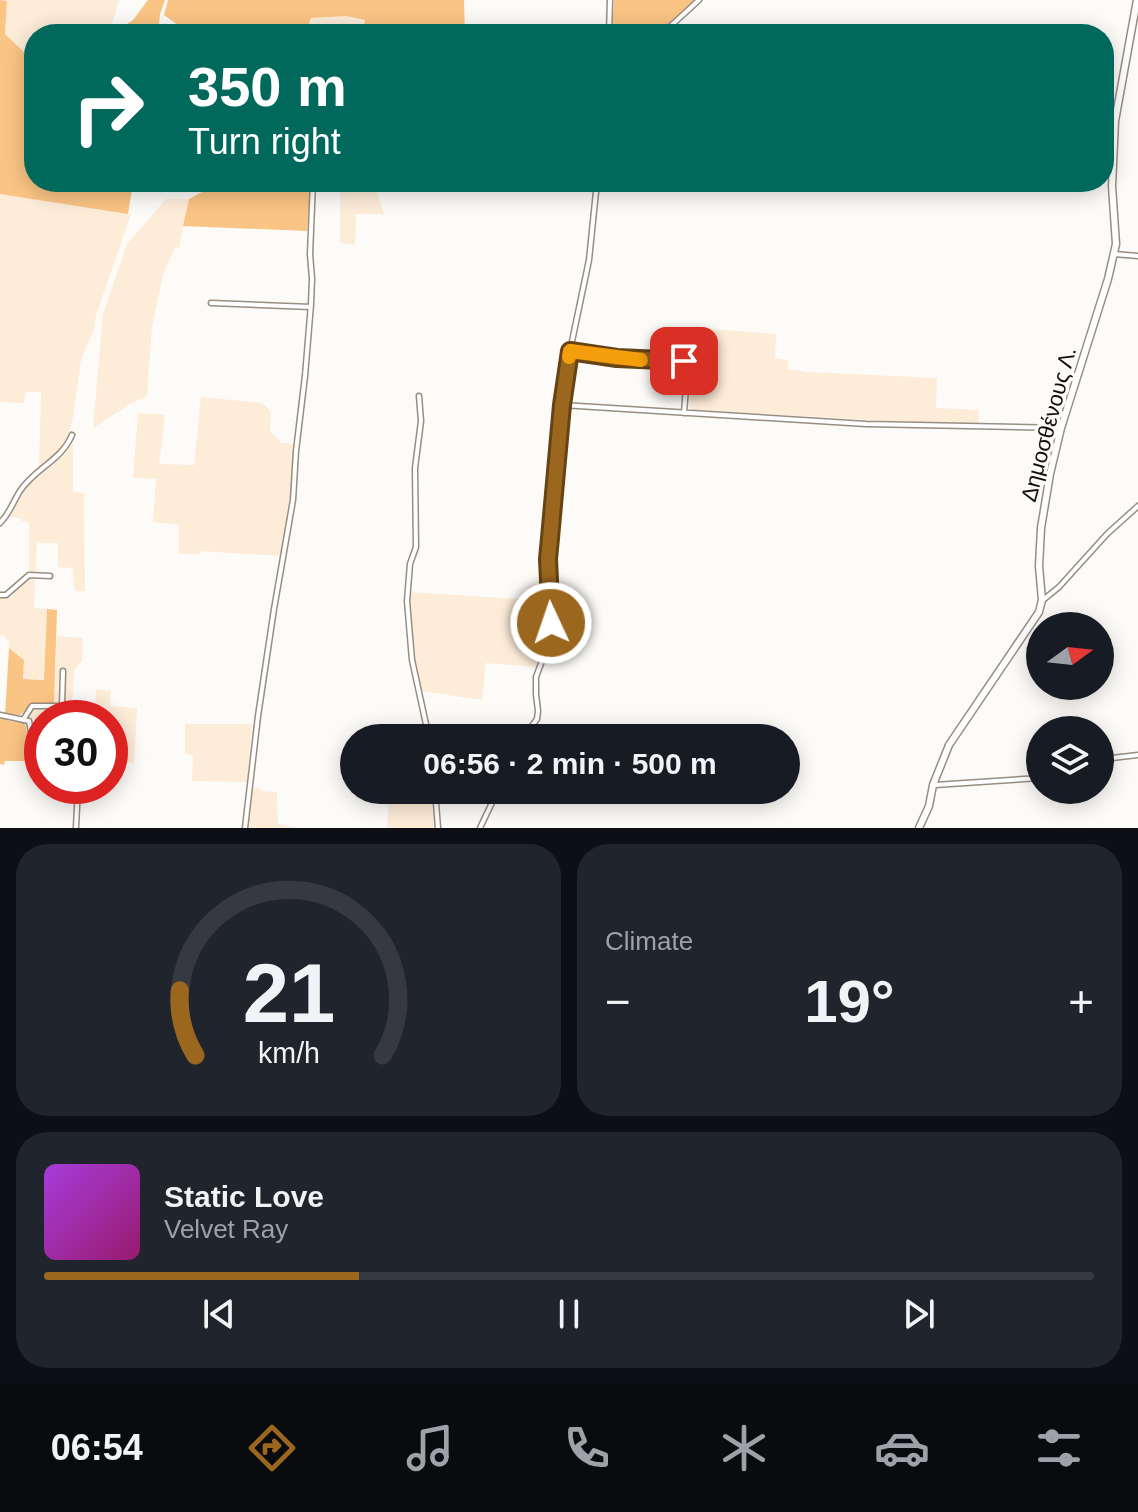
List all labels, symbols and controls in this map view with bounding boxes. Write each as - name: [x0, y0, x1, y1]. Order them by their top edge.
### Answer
- text: 350 m: [188, 55, 347, 118]
- icon: right: [56, 56, 160, 160]
- text: Turn right: [188, 121, 341, 162]
- pin: [650, 327, 718, 395]
- icon: arrive: [662, 339, 706, 383]
- street label: Δημοσθένους Λ.: [1016, 344, 1081, 504]
- position arrow: [509, 581, 593, 665]
- north arrow: [1026, 612, 1114, 700]
- map controls: [1026, 612, 1114, 804]
- speed limit sign: 30: [24, 700, 128, 804]
- button: layers: [1026, 716, 1114, 804]
- text: 06:56 · 2 min · 500 m: [423, 747, 717, 780]
- text: Climate: [605, 926, 693, 956]
- text: 21: [242, 947, 335, 1040]
- text: 19°: [804, 968, 895, 1035]
- text: −: [605, 977, 631, 1026]
- text: +: [1068, 977, 1094, 1026]
- text: km/h: [258, 1037, 319, 1069]
- text: Static Love: [164, 1180, 324, 1213]
- text: Velvet Ray: [164, 1214, 288, 1244]
- icon: previous: [197, 1292, 241, 1336]
- icon: pause: [547, 1292, 591, 1336]
- icon: next: [897, 1292, 941, 1336]
- icon: directions: [244, 1420, 300, 1476]
- icon: music: [402, 1420, 458, 1476]
- icon: phone: [559, 1420, 615, 1476]
- icon: climate: [716, 1420, 772, 1476]
- icon: car: [874, 1420, 930, 1476]
- icon: filters: [1031, 1420, 1087, 1476]
- text: 06:54: [51, 1427, 143, 1468]

